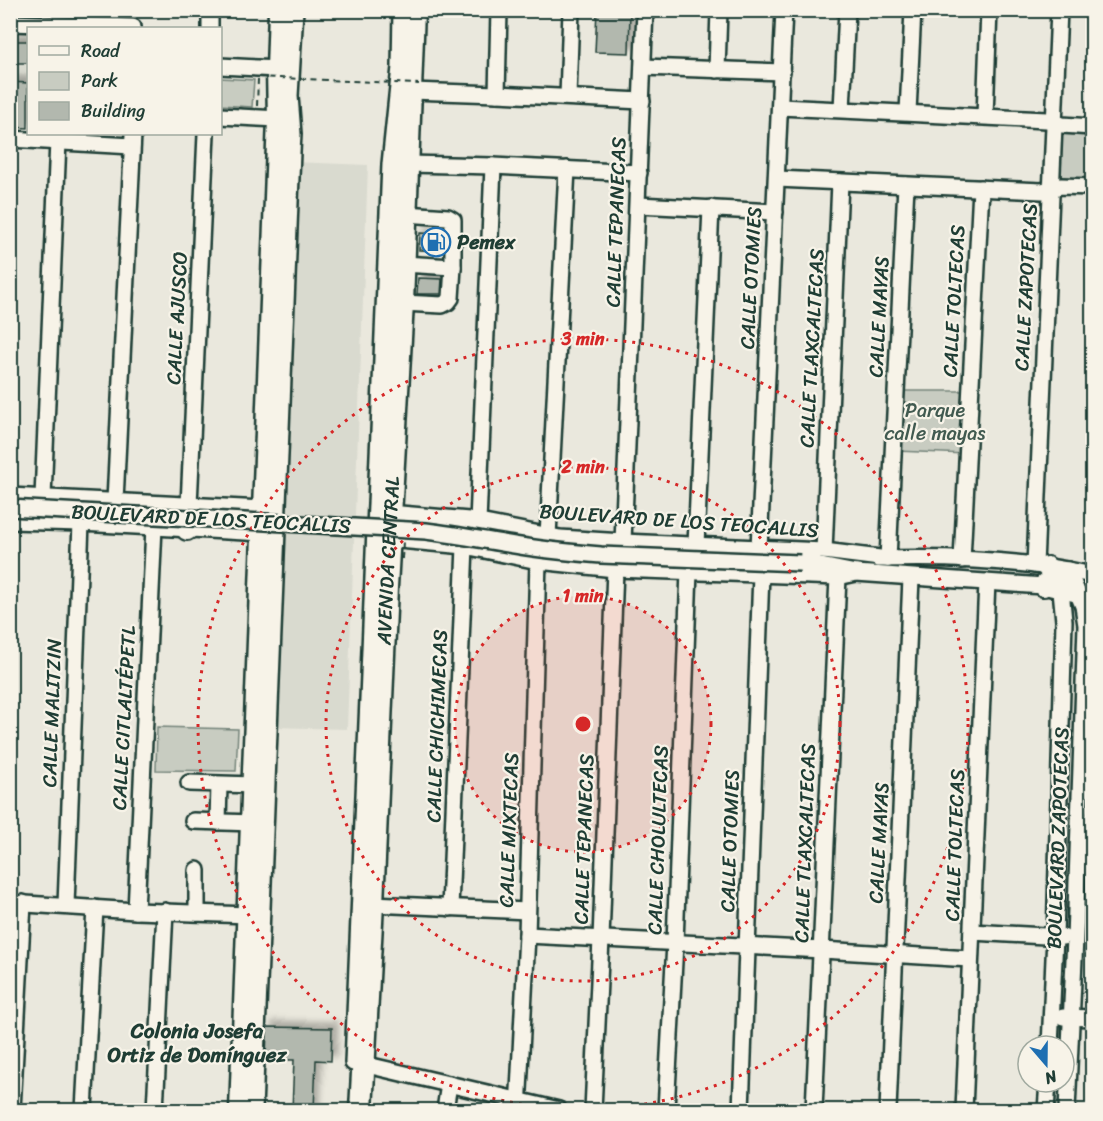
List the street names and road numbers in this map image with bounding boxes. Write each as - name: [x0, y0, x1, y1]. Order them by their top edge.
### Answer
- street label: CALLE TEPANECAS: [596, 136, 636, 308]
- street label: CALLE ZAPOTECAS: [1004, 202, 1048, 372]
- street label: CALLE OTOMIES: [730, 206, 772, 350]
- street label: CALLE TOLTECAS: [933, 223, 975, 378]
- street label: CALLE TLAXCALTECAS: [789, 247, 835, 449]
- street label: CALLE AJUSCO: [156, 250, 198, 386]
- street label: CALLE MAYAS: [858, 255, 900, 378]
- street label: AVENIDA CENTRAL: [366, 475, 410, 647]
- street label: BOULEVARD DE LOS TEOCALLIS: [70, 494, 352, 544]
- street label: BOULEVARD DE LOS TEOCALLIS: [538, 494, 820, 548]
- street label: CALLE CITLALTÉPETL: [102, 624, 146, 811]
- street label: CALLE CHICHIMECAS: [416, 629, 458, 823]
- street label: CALLE MALITZIN: [32, 638, 72, 788]
- street label: BOULEVARD ZAPOTECAS: [1037, 726, 1079, 950]
- street label: CALLE TLAXCALTECAS: [784, 742, 826, 943]
- street label: CALLE CHOLULTECAS: [637, 744, 679, 935]
- street label: CALLE MIXTECAS: [489, 751, 529, 908]
- street label: CALLE TEPANECAS: [564, 753, 604, 925]
- street label: CALLE TOLTECAS: [935, 768, 975, 922]
- street label: CALLE OTOMIES: [710, 769, 750, 913]
- street label: CALLE MAYAS: [858, 781, 900, 904]

